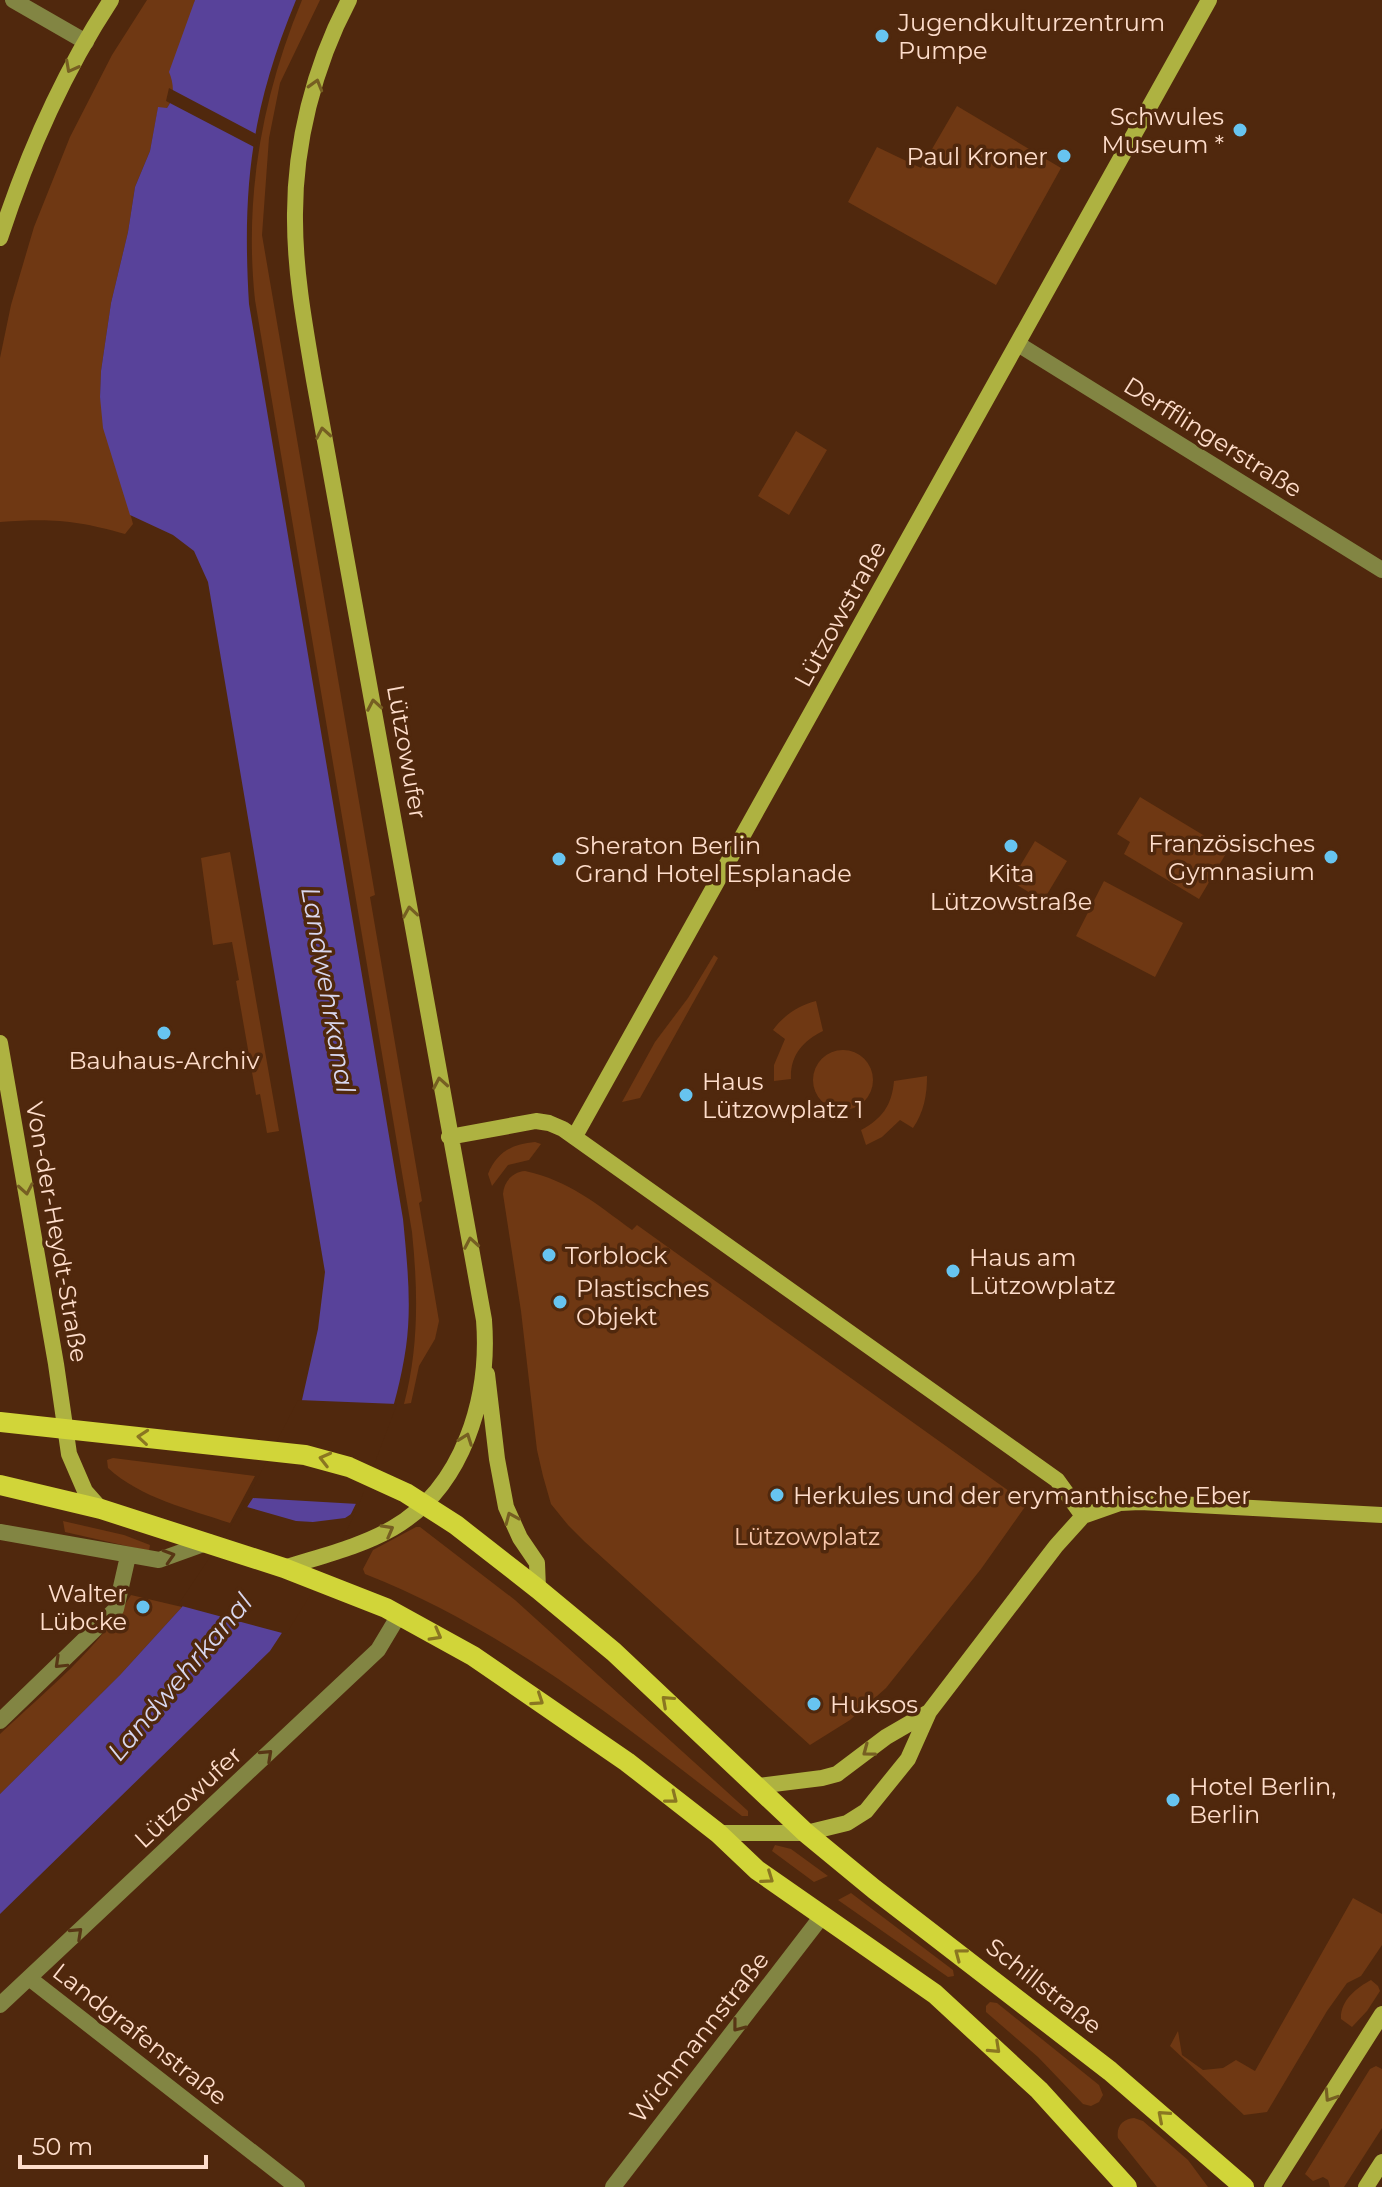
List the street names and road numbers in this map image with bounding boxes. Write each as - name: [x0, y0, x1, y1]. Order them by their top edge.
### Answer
- street label: Derfflingerstraße: [1119, 370, 1307, 504]
- street label: Lützowstraße: [788, 536, 892, 692]
- street label: Lützowufer: [381, 683, 433, 821]
- street label: Von-der-Heydt-Straße: [20, 1099, 94, 1365]
- street label: Lützowufer: [128, 1740, 248, 1854]
- street label: Schillstraße: [981, 1932, 1107, 2040]
- street label: Wichmannstraße: [623, 1946, 775, 2128]
- street label: Landgrafenstraße: [47, 1957, 233, 2111]

